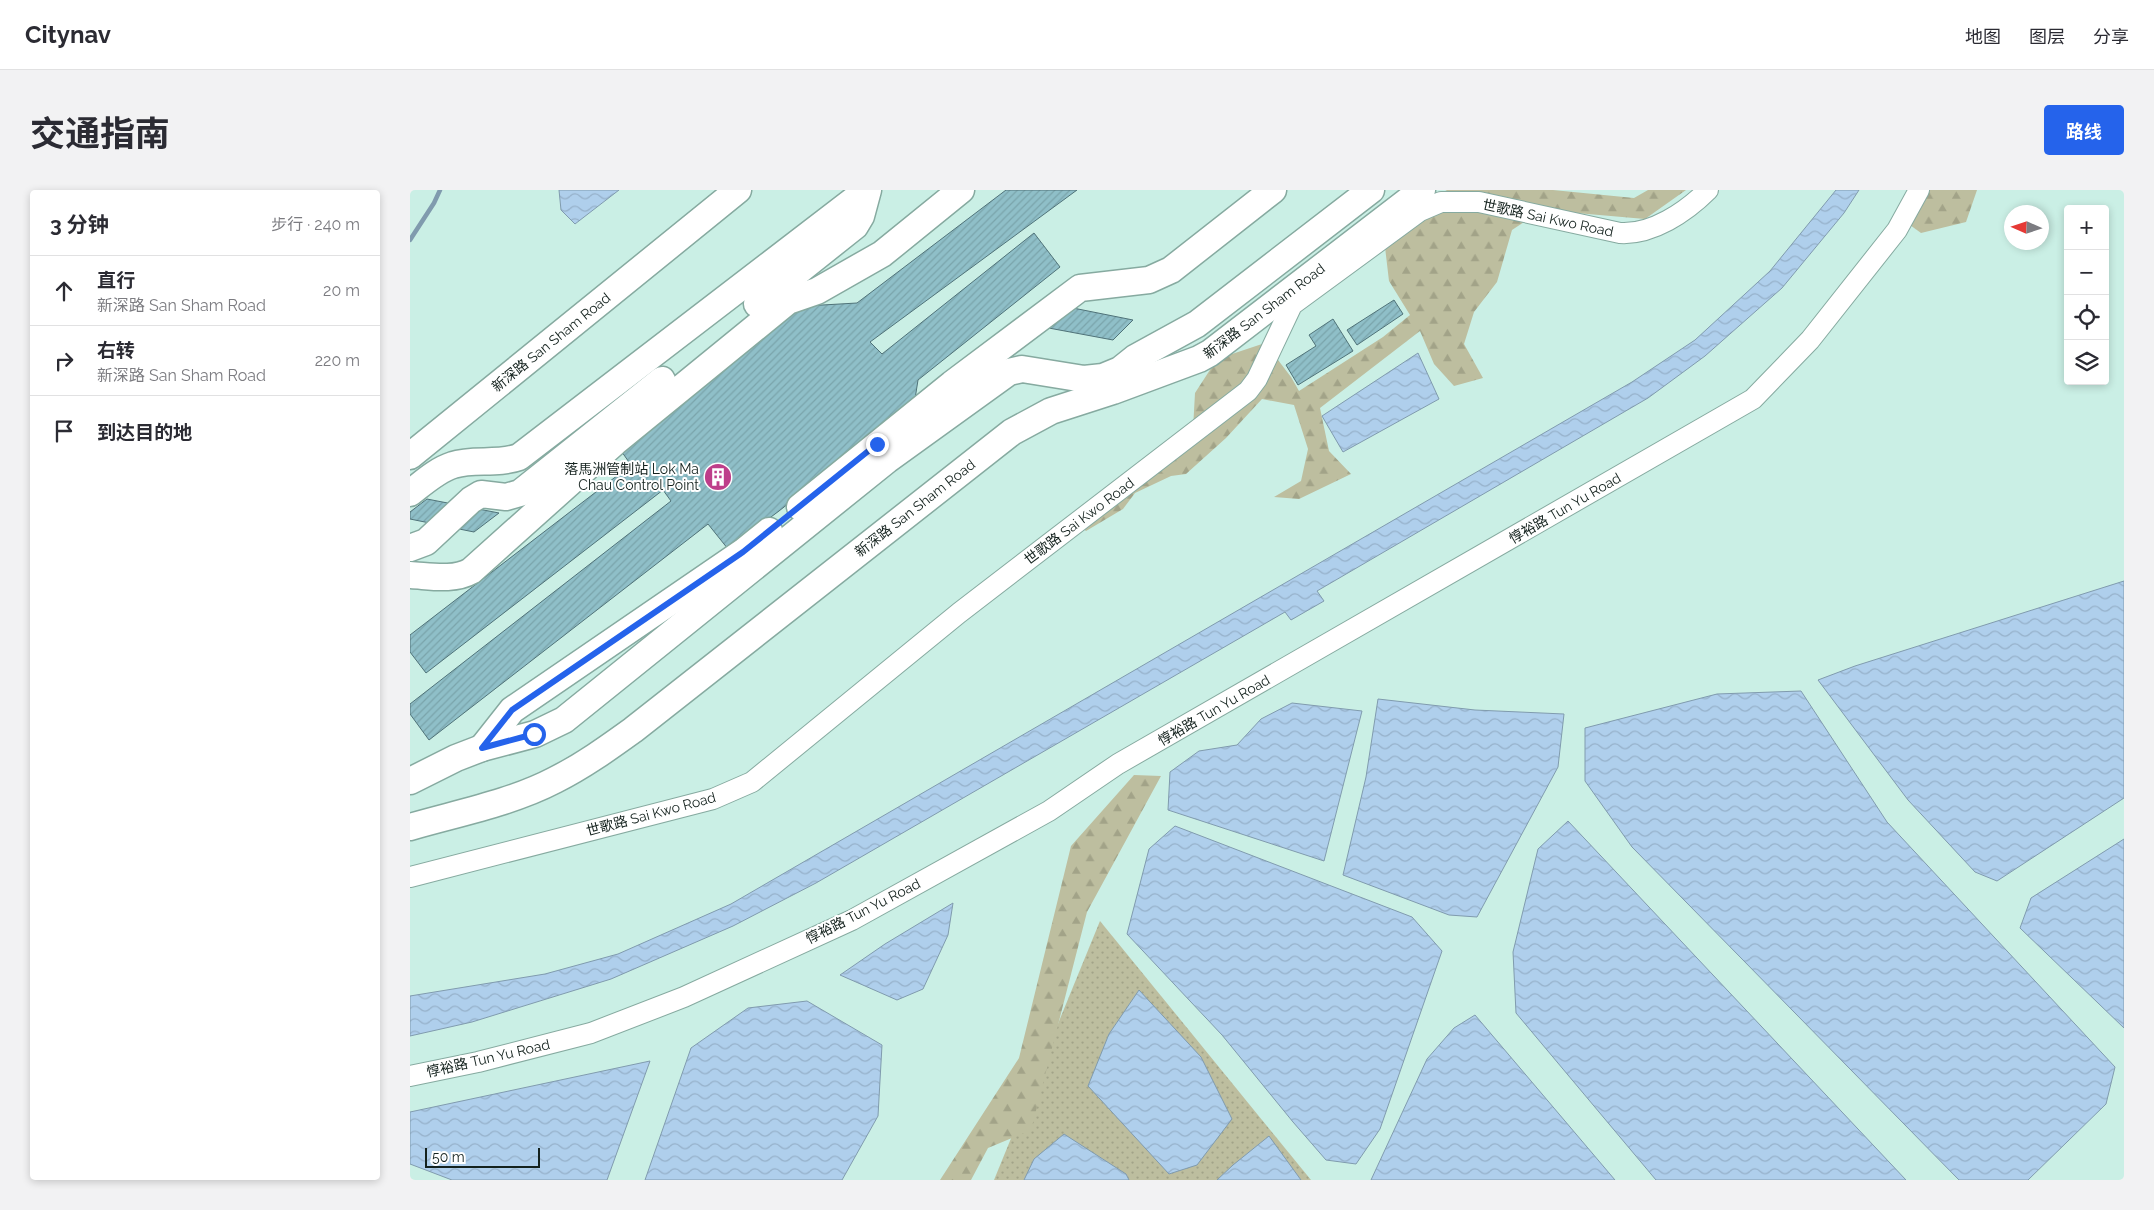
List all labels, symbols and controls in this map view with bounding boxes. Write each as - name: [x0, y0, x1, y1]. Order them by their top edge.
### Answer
- text: Citynav: [25, 20, 111, 49]
- text: 地图: [1965, 26, 2001, 47]
- text: 图层: [2029, 26, 2065, 47]
- text: 分享: [2093, 26, 2129, 47]
- button: 路线: [2044, 105, 2124, 155]
- text: 交通指南: [30, 113, 170, 154]
- street label: 世歌路 Sai Kwo Road: [1481, 196, 1615, 240]
- north arrow: [2004, 205, 2049, 250]
- map controls: [2064, 205, 2109, 385]
- button: +: [2064, 205, 2109, 250]
- text: 3 分钟: [50, 212, 109, 237]
- text: 步行 · 240 m: [271, 215, 360, 234]
- button: −: [2064, 250, 2109, 295]
- street label: 新深路 San Sham Road: [1200, 260, 1328, 362]
- text: 直行: [97, 269, 135, 291]
- icon: ahead: [50, 277, 78, 305]
- text: 20 m: [323, 281, 360, 300]
- street label: 新深路 San Sham Road: [489, 289, 613, 395]
- button: locate: [2064, 295, 2109, 340]
- text: 新深路 San Sham Road: [97, 296, 266, 315]
- text: 右转: [97, 339, 135, 361]
- button: layers: [2064, 340, 2109, 385]
- icon: right: [50, 347, 78, 375]
- text: 220 m: [315, 351, 360, 370]
- text: 新深路 San Sham Road: [97, 366, 266, 385]
- icon: arrive: [50, 417, 78, 445]
- text: 到达目的地: [97, 421, 192, 443]
- route end: [866, 433, 889, 456]
- street label: 新深路 San Sham Road: [852, 456, 978, 560]
- place label: 落馬洲管制站 Lok Ma Chau Control Point: [564, 461, 699, 493]
- building icon: 落馬洲管制站 Lok Ma Chau Control Point: [703, 462, 733, 492]
- street label: 惇裕路 Tun Yu Road: [1506, 470, 1624, 546]
- street label: 世歌路 Sai Kwo Road: [1021, 474, 1137, 568]
- street label: 惇裕路 Tun Yu Road: [1155, 672, 1273, 748]
- route start: [523, 723, 546, 746]
- street label: 世歌路 Sai Kwo Road: [584, 789, 718, 839]
- street label: 惇裕路 Tun Yu Road: [803, 875, 923, 947]
- street label: 惇裕路 Tun Yu Road: [425, 1036, 551, 1080]
- scale bar: [425, 1145, 540, 1168]
- text: 50 m: [432, 1149, 465, 1165]

